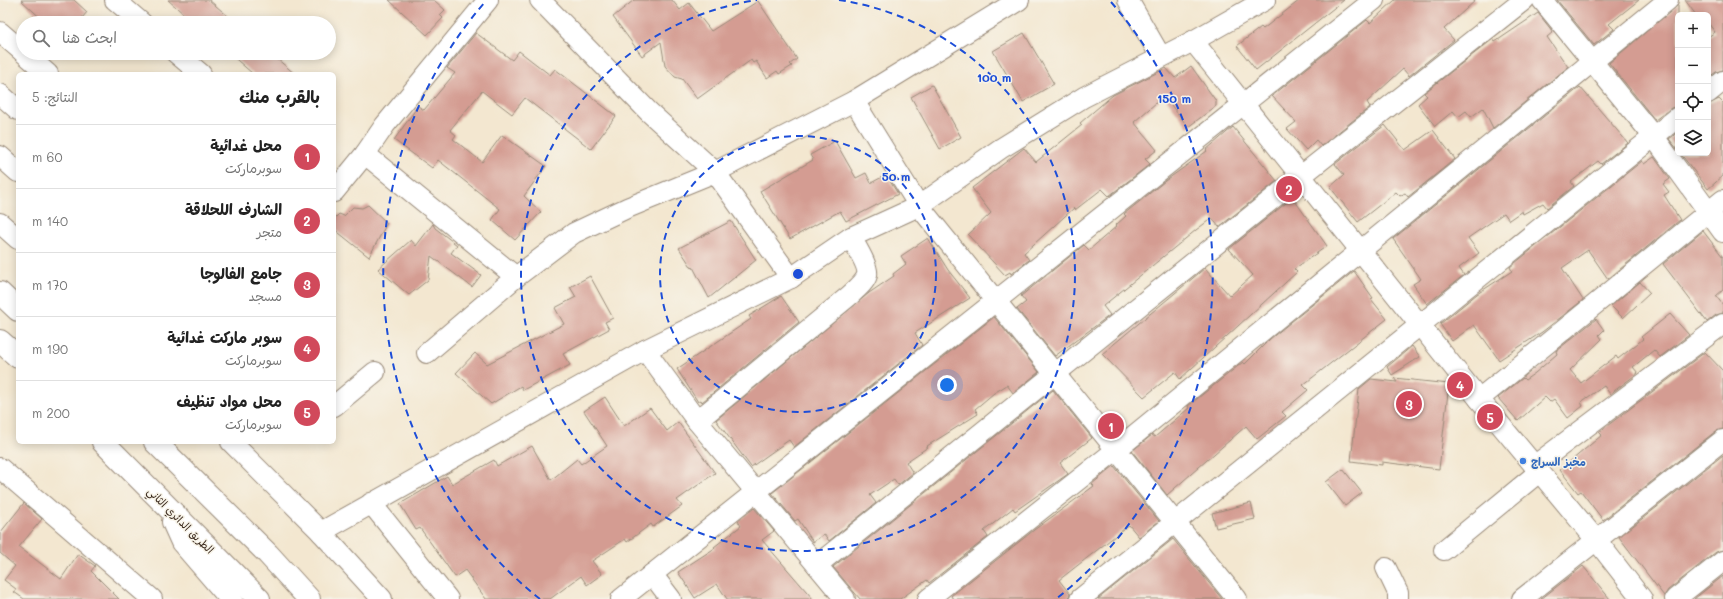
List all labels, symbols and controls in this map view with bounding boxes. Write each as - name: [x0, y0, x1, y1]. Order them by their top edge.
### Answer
- map controls: [1675, 12, 1711, 156]
- button: +: [1675, 12, 1711, 48]
- search box: [16, 16, 336, 60]
- icon: search: [30, 27, 52, 49]
- text: ابحث هنا: [62, 27, 117, 47]
- button: −: [1675, 48, 1711, 84]
- text: 100 m: [977, 69, 1011, 85]
- button: locate: [1675, 84, 1711, 120]
- text: بالقرب منك: [239, 85, 320, 107]
- text: النتائج: 5: [32, 88, 78, 105]
- text: 150 m: [1157, 90, 1191, 106]
- button: layers: [1675, 120, 1711, 156]
- text: محل غدائية: [210, 135, 282, 155]
- text: 60 m: [32, 148, 62, 165]
- text: 1: [304, 148, 310, 165]
- text: سوبرماركت: [225, 159, 282, 176]
- text: 50 m: [882, 168, 910, 184]
- pin: 2: [1276, 174, 1302, 204]
- text: الشارف اللحلاقة: [185, 199, 282, 219]
- text: 140 m: [32, 212, 68, 229]
- text: 2: [303, 212, 311, 229]
- text: متجر: [257, 223, 282, 240]
- text: جامع الفالوجا: [200, 263, 282, 283]
- centre of rings: [791, 267, 805, 281]
- text: 170 m: [32, 276, 68, 293]
- text: 3: [303, 276, 311, 293]
- text: مسجد: [249, 287, 282, 304]
- text: سوبر ماركت غدائية: [167, 327, 282, 347]
- text: 190 m: [32, 340, 68, 357]
- text: 4: [303, 340, 311, 357]
- text: سوبرماركت: [225, 351, 282, 368]
- pin: 4: [1447, 370, 1473, 400]
- your location: [937, 375, 957, 395]
- pin: 3: [1396, 389, 1422, 419]
- text: محل مواد تنظيف: [177, 391, 282, 411]
- pin: 5: [1477, 402, 1503, 432]
- text: 200 m: [32, 404, 70, 421]
- text: 5: [303, 404, 311, 421]
- pin: 1: [1098, 411, 1124, 441]
- text: سوبرماركت: [225, 415, 282, 432]
- place label: مخبز السراج: [1531, 454, 1586, 469]
- marker: مخبز السراج: [1518, 456, 1528, 466]
- street label: الطريق الدائري الثاني: [142, 483, 218, 559]

